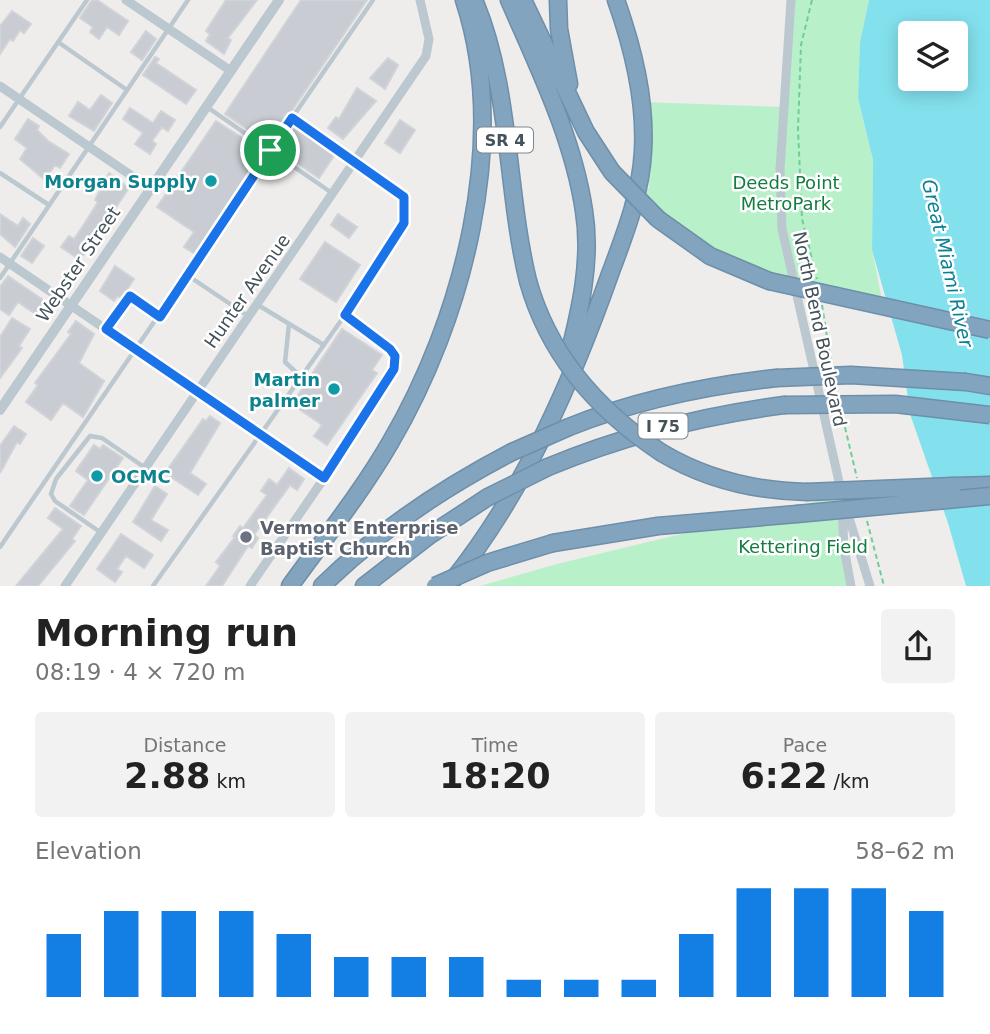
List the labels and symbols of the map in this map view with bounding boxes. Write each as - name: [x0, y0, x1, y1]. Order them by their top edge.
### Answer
- pin: [240, 120, 300, 180]
- road number: SR 4: [477, 128, 533, 152]
- place label: Morgan Supply: [44, 171, 197, 192]
- park label: Deeds Point MetroPark: [732, 172, 840, 214]
- marker: Morgan Supply: [203, 173, 219, 189]
- water label: Great Miami River: [918, 177, 978, 350]
- street label: Webster Street: [32, 202, 124, 326]
- street label: North Bend Boulevard: [789, 229, 851, 429]
- street label: Hunter Avenue: [200, 230, 294, 352]
- place label: Martin palmer: [249, 369, 320, 411]
- marker: Martin palmer: [326, 381, 342, 397]
- road number: I 75: [638, 414, 688, 438]
- place label: OCMC: [111, 466, 171, 487]
- marker: OCMC: [89, 468, 105, 484]
- place label: Vermont Enterprise Baptist Church: [260, 517, 459, 559]
- marker: Vermont Enterprise Baptist Church: [238, 529, 254, 545]
- park label: Kettering Field: [738, 536, 868, 557]

